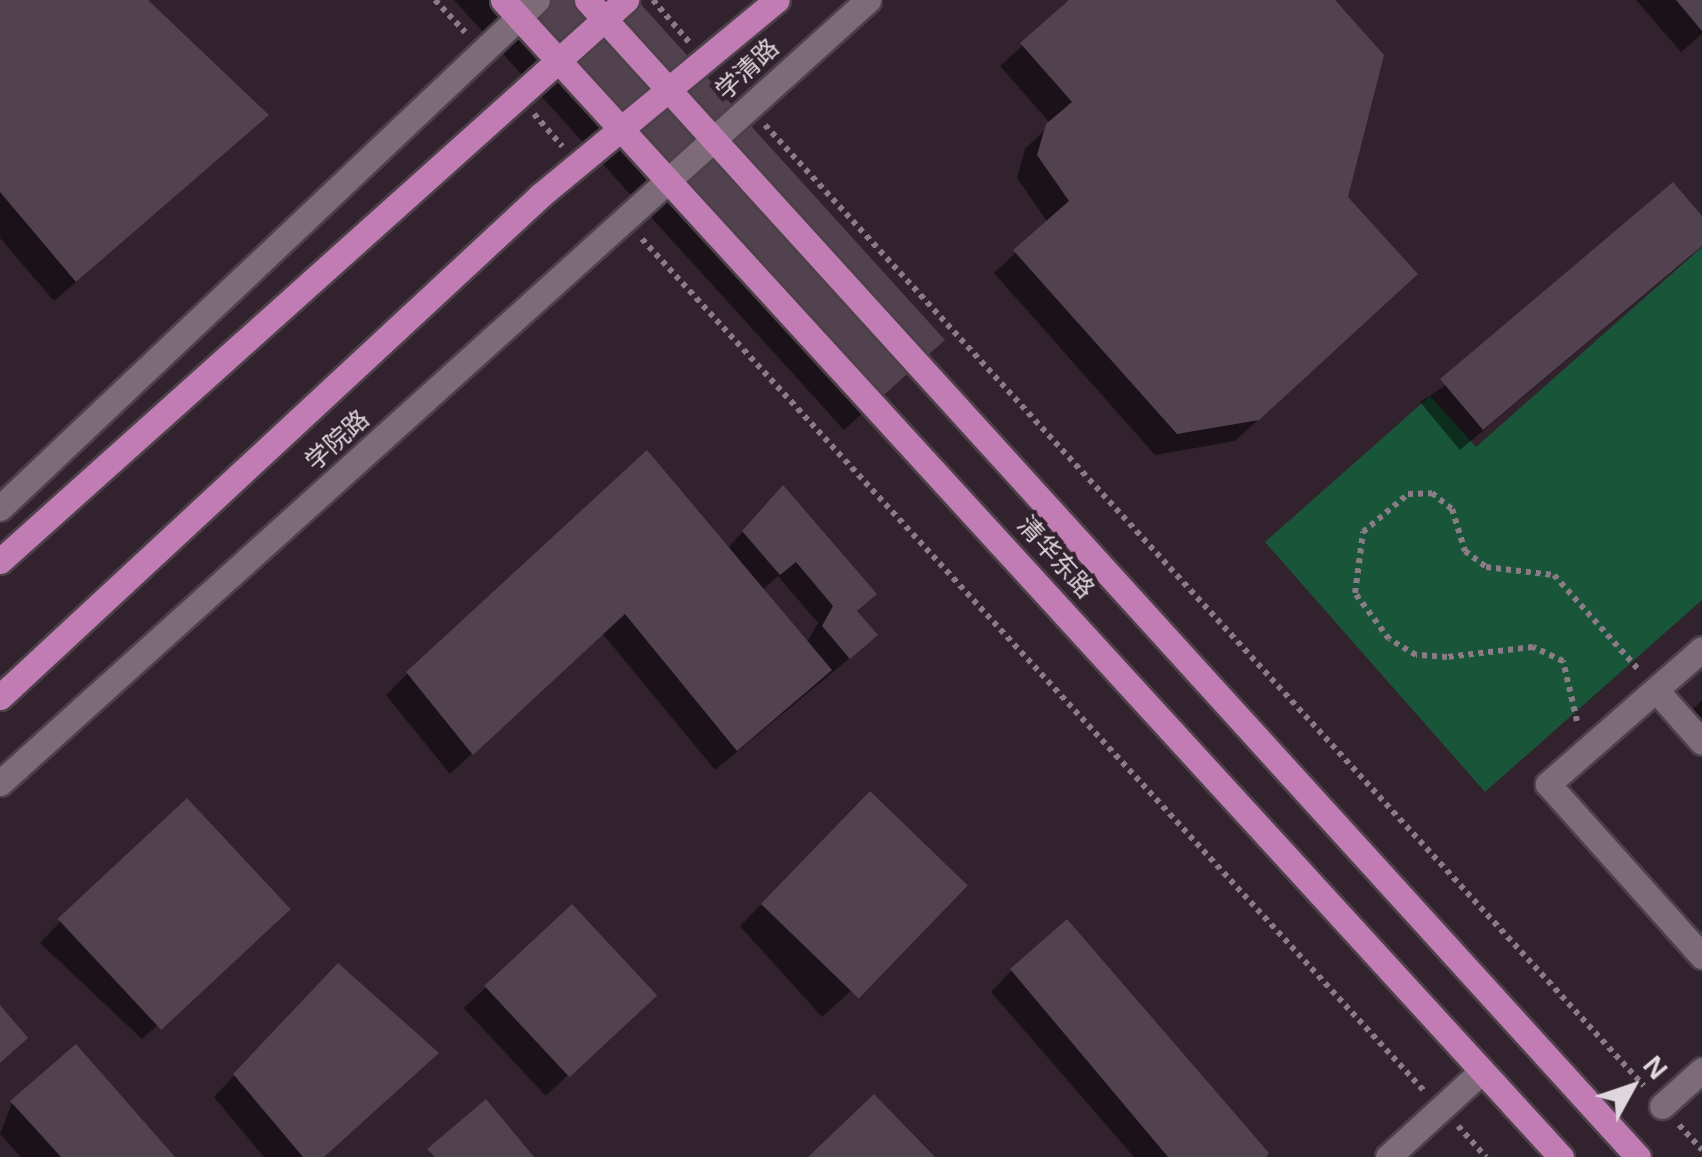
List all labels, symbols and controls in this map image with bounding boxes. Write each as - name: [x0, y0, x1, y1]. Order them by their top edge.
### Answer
- street label: 学清路: [709, 32, 785, 106]
- street label: 学院路: [299, 404, 375, 476]
- street label: 清华东路: [1011, 510, 1101, 604]
- north arrow: [1582, 1037, 1682, 1137]
- text: N: [1637, 1050, 1674, 1085]

